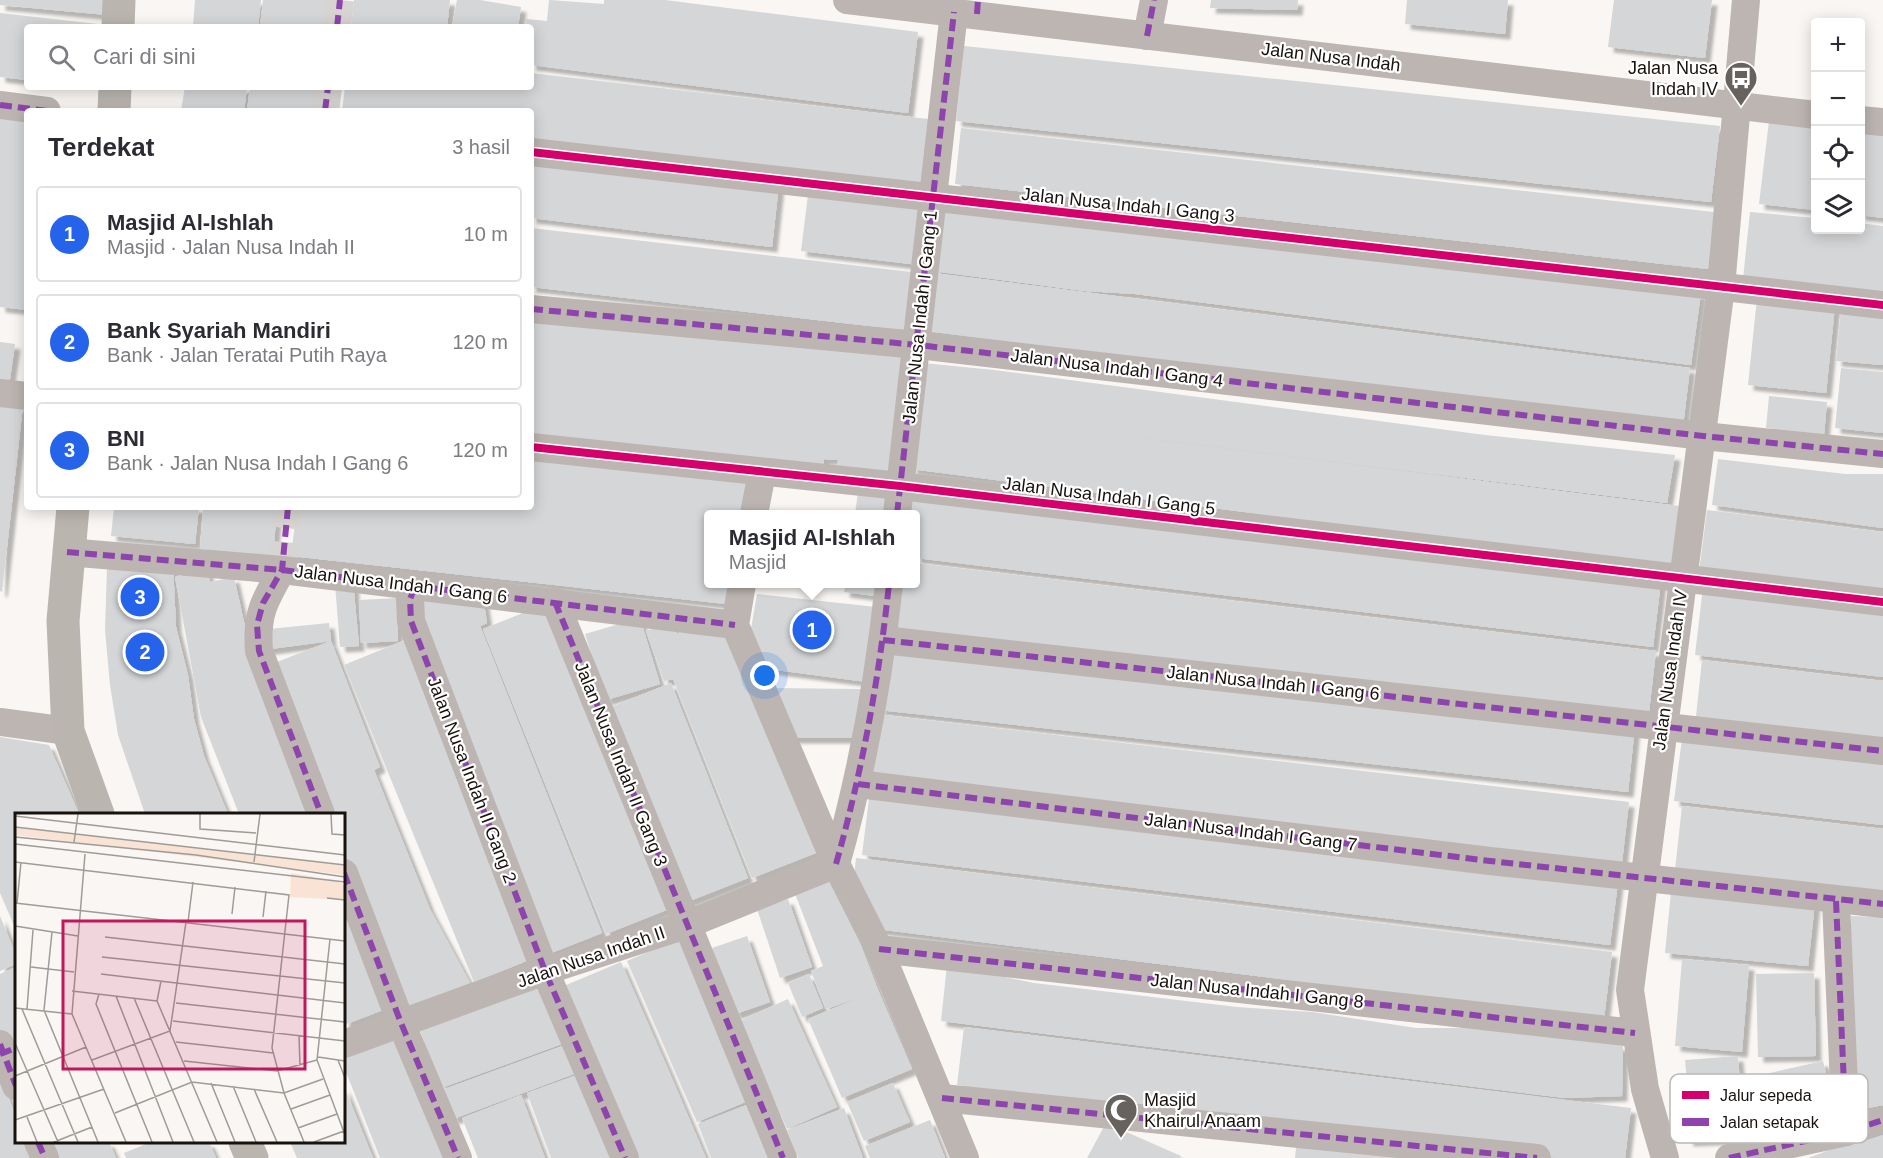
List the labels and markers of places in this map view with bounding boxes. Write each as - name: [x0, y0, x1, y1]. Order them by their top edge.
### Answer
- place label: Jalan Nusa Indah IV: [1628, 58, 1719, 99]
- bus stop icon: Jalan Nusa Indah IV: [1723, 60, 1759, 107]
- pin: 3: [120, 574, 160, 620]
- pin: 1: [792, 608, 832, 652]
- pin: 2: [126, 630, 164, 674]
- place label: Masjid Khairul Anaam: [1144, 1090, 1261, 1131]
- mosque icon: Masjid Khairul Anaam: [1103, 1092, 1139, 1139]

